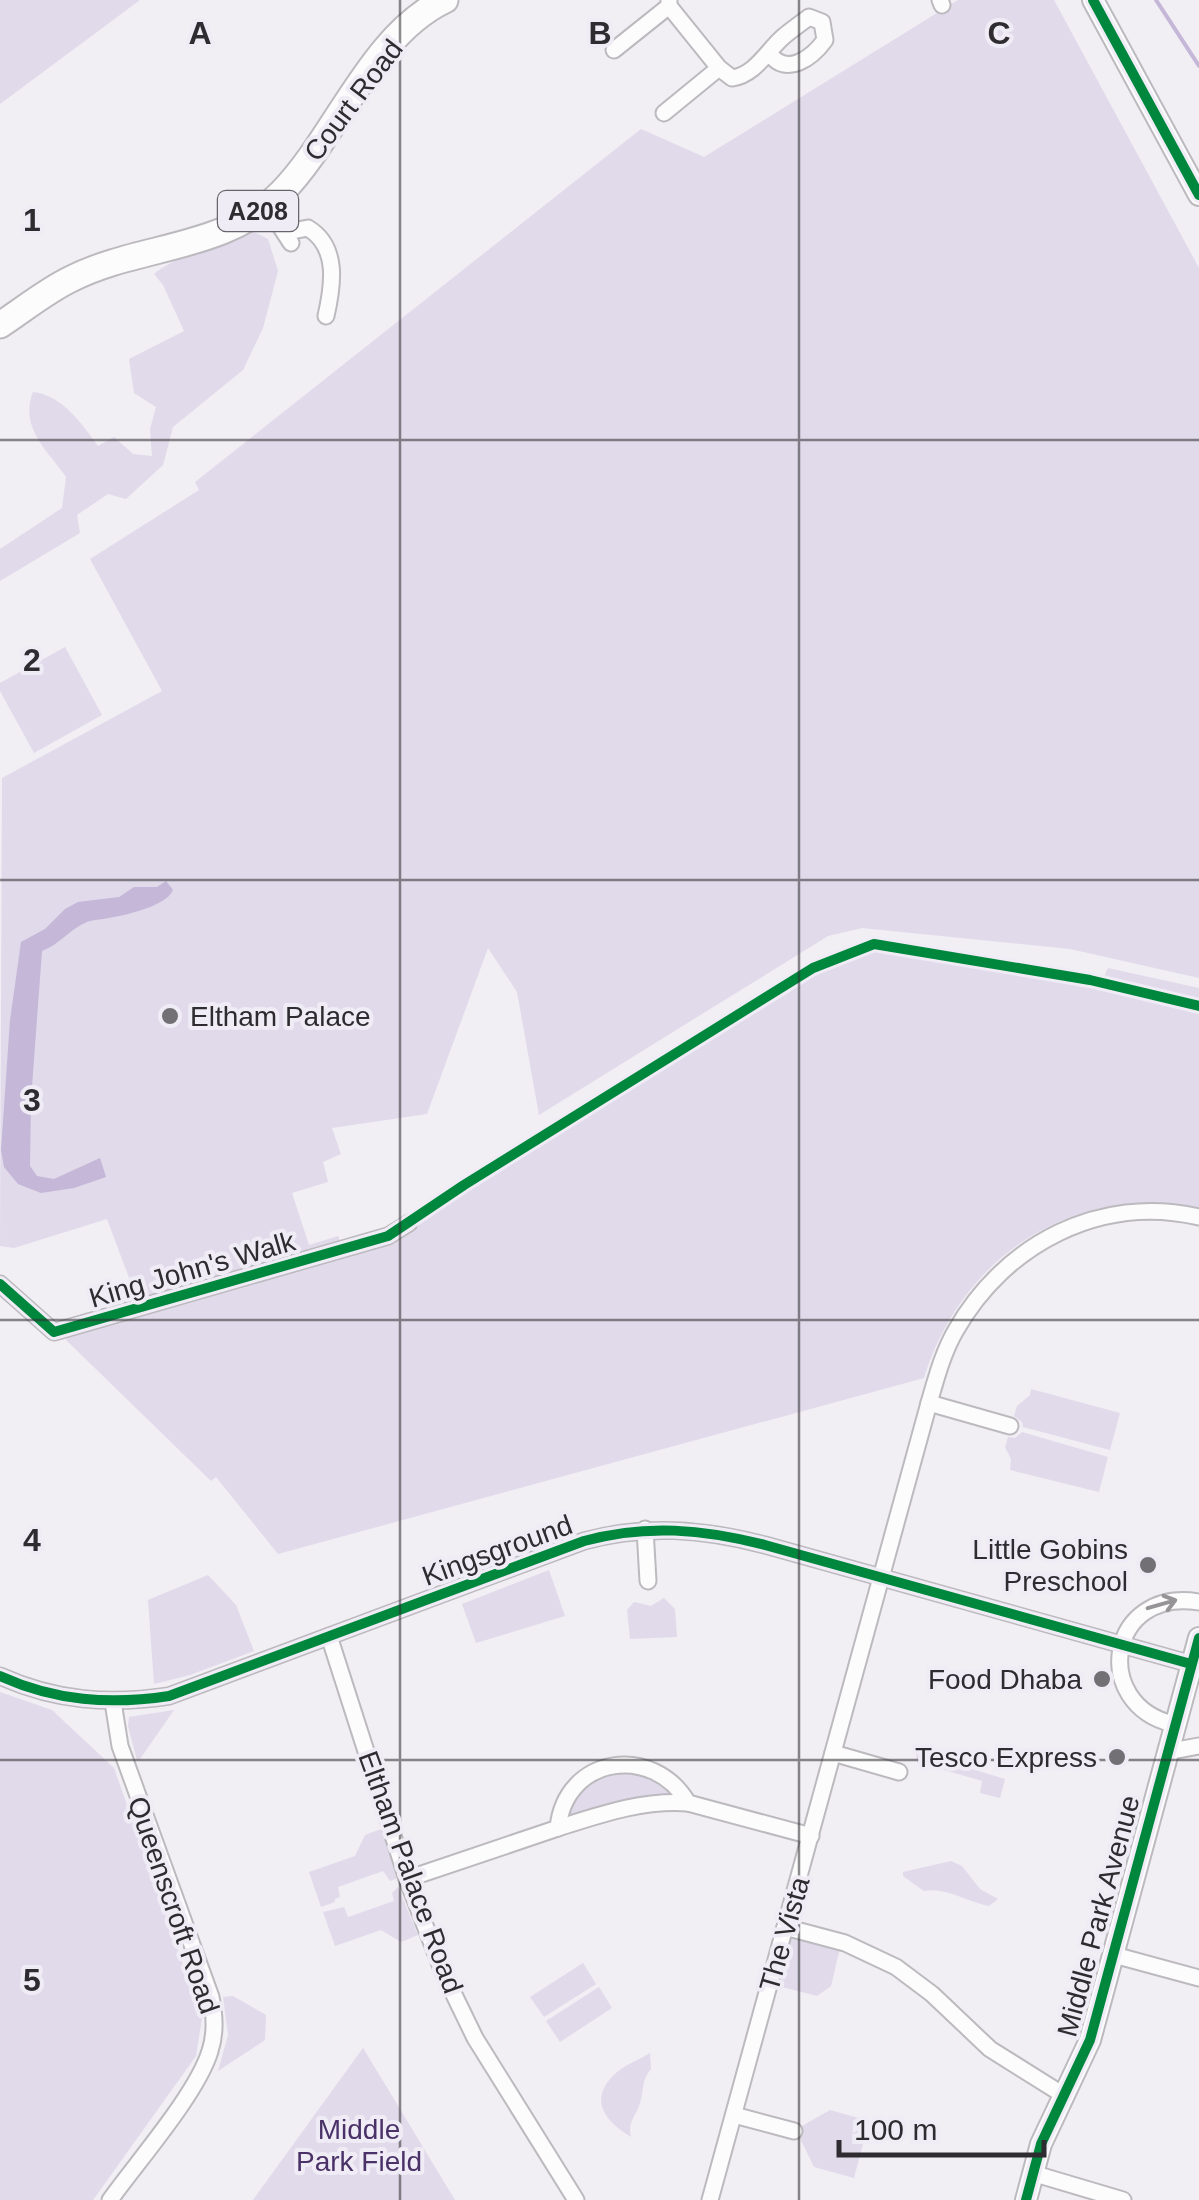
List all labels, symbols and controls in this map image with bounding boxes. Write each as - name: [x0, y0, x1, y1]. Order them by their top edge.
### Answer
- text: A: [188, 15, 212, 51]
- text: B: [588, 15, 612, 51]
- text: C: [987, 15, 1011, 51]
- street label: Court Road: [298, 34, 409, 167]
- road number: A208: [218, 191, 298, 231]
- text: 1: [23, 202, 41, 238]
- text: 2: [23, 642, 41, 678]
- place label: Eltham Palace: [190, 1001, 371, 1032]
- marker: Eltham Palace: [159, 1005, 181, 1027]
- text: 3: [23, 1082, 41, 1118]
- street label: King John's Walk: [86, 1225, 300, 1314]
- street label: Kingsground: [418, 1509, 576, 1592]
- text: 4: [23, 1522, 41, 1558]
- place label: Little Gobins Preschool: [972, 1534, 1128, 1597]
- marker: Little Gobins Preschool: [1137, 1554, 1159, 1576]
- one-way arrow: [1146, 1594, 1178, 1613]
- place label: Food Dhaba: [928, 1664, 1082, 1695]
- marker: Food Dhaba: [1091, 1668, 1113, 1690]
- place label: Tesco Express: [915, 1742, 1097, 1773]
- marker: Tesco Express: [1106, 1746, 1128, 1768]
- street label: Eltham Palace Road: [352, 1747, 469, 1997]
- street label: Middle Park Avenue: [1051, 1792, 1146, 2040]
- street label: Queenscroft Road: [122, 1793, 225, 2018]
- street label: The Vista: [753, 1873, 816, 1995]
- text: 5: [23, 1962, 41, 1998]
- scale bar: [839, 2095, 1044, 2157]
- text: 100 m: [854, 2113, 937, 2146]
- park label: Middle Park Field: [296, 2114, 422, 2177]

